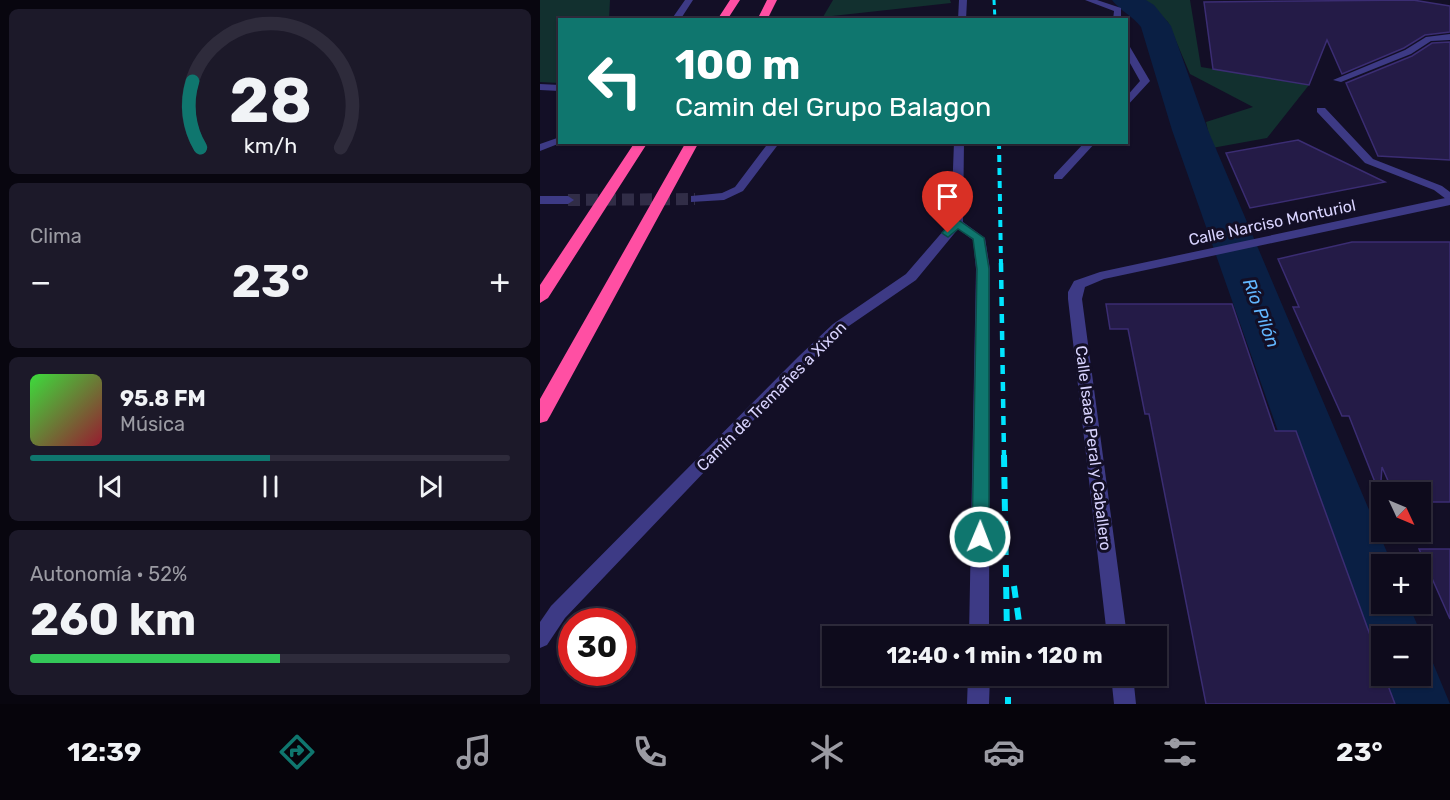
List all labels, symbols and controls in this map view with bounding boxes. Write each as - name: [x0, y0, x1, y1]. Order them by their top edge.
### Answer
- text: 100 m: [675, 40, 800, 90]
- icon: left: [576, 42, 654, 120]
- text: 28: [229, 65, 311, 139]
- text: Camin del Grupo Balagon: [675, 91, 991, 123]
- text: km/h: [243, 134, 297, 159]
- pin: [922, 171, 973, 233]
- icon: arrive: [931, 180, 964, 213]
- street label: Calle Narciso Monturiol: [1187, 195, 1357, 249]
- text: Clima: [30, 224, 82, 248]
- text: 23°: [232, 255, 309, 308]
- text: −: [30, 262, 51, 301]
- text: +: [489, 262, 510, 301]
- water label: Río Pilón: [1238, 275, 1284, 351]
- street label: Camín de Tremañes a Xixon: [693, 318, 850, 475]
- street label: Calle Isaac Peral y Caballero: [1071, 344, 1116, 552]
- text: 95.8 FM: [120, 385, 206, 412]
- text: Música: [120, 412, 185, 436]
- icon: previous: [94, 470, 127, 503]
- icon: pause: [254, 470, 287, 503]
- icon: next: [414, 470, 447, 503]
- north arrow: [1371, 482, 1431, 542]
- map controls: [1371, 482, 1431, 686]
- position arrow: [948, 505, 1012, 569]
- button: +: [1371, 554, 1431, 614]
- text: Autonomía · 52%: [30, 562, 187, 586]
- text: 260 km: [30, 593, 196, 646]
- speed limit sign: 30: [558, 608, 636, 686]
- button: −: [1371, 626, 1431, 686]
- text: 12:40 · 1 min · 120 m: [886, 642, 1103, 669]
- icon: directions: [276, 731, 318, 773]
- icon: music: [453, 731, 495, 773]
- icon: phone: [629, 731, 671, 773]
- icon: climate: [806, 731, 848, 773]
- icon: car: [983, 731, 1025, 773]
- icon: filters: [1159, 731, 1201, 773]
- text: 12:39: [67, 736, 141, 768]
- text: 23°: [1336, 736, 1383, 768]

